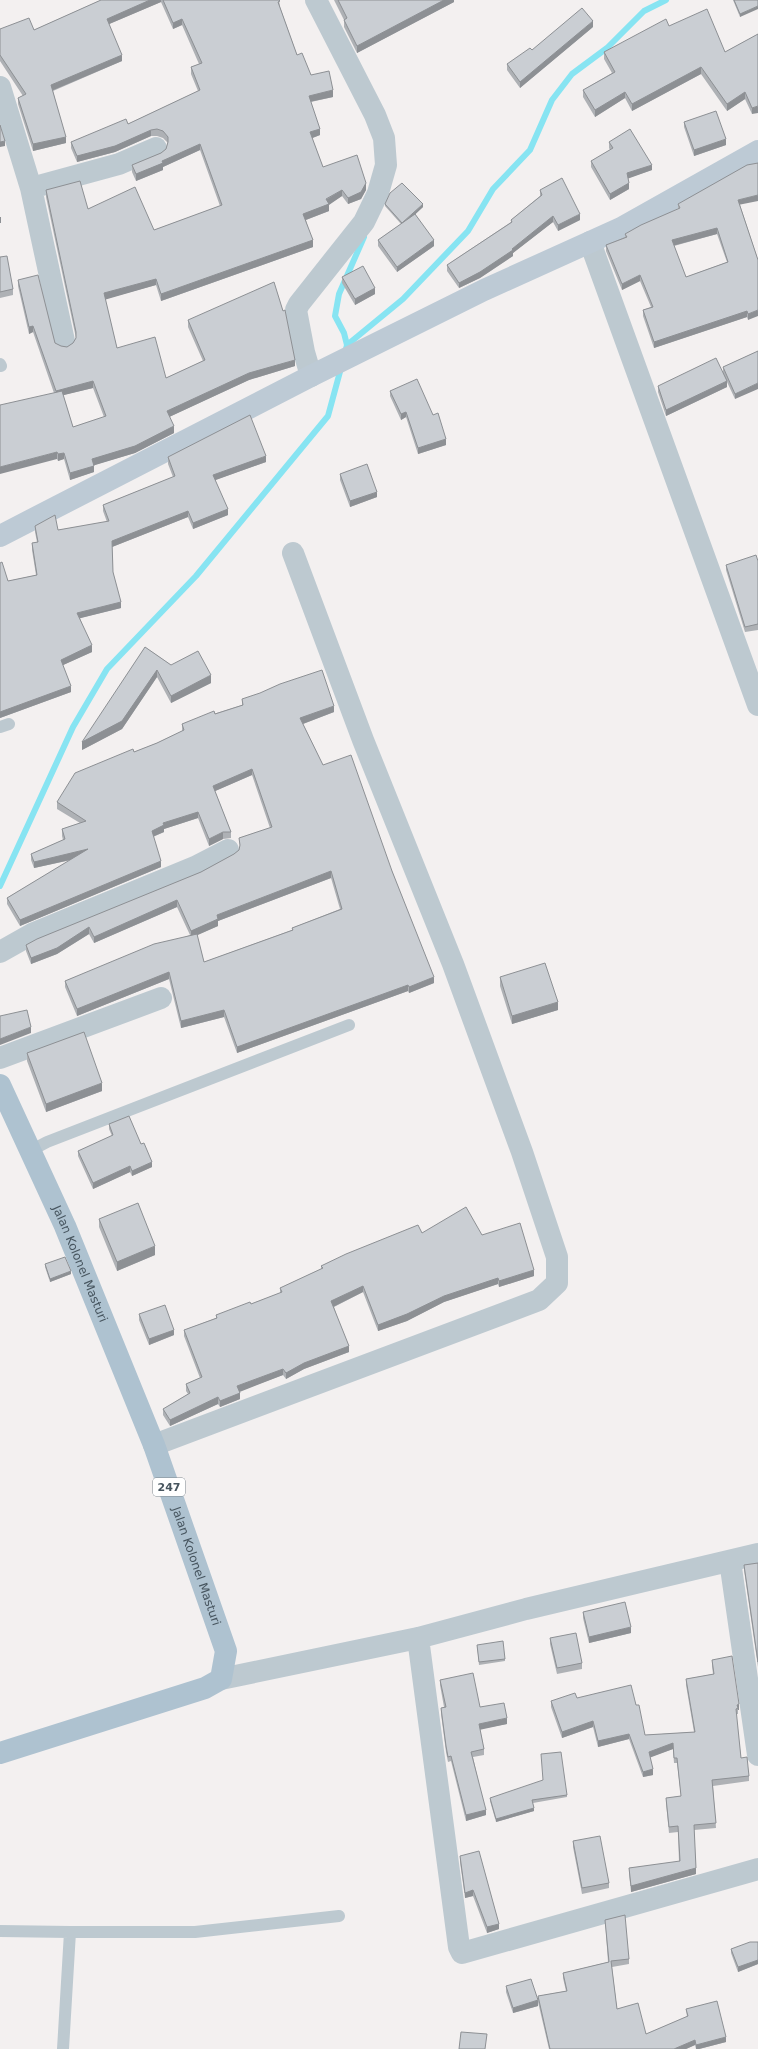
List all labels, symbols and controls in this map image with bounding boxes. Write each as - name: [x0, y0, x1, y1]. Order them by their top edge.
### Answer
- street label: Jalan Kolonel Masturi: [49, 1202, 110, 1324]
- road number: 247: [153, 1478, 185, 1496]
- street label: Jalan Kolonel Masturi: [169, 1504, 224, 1628]

